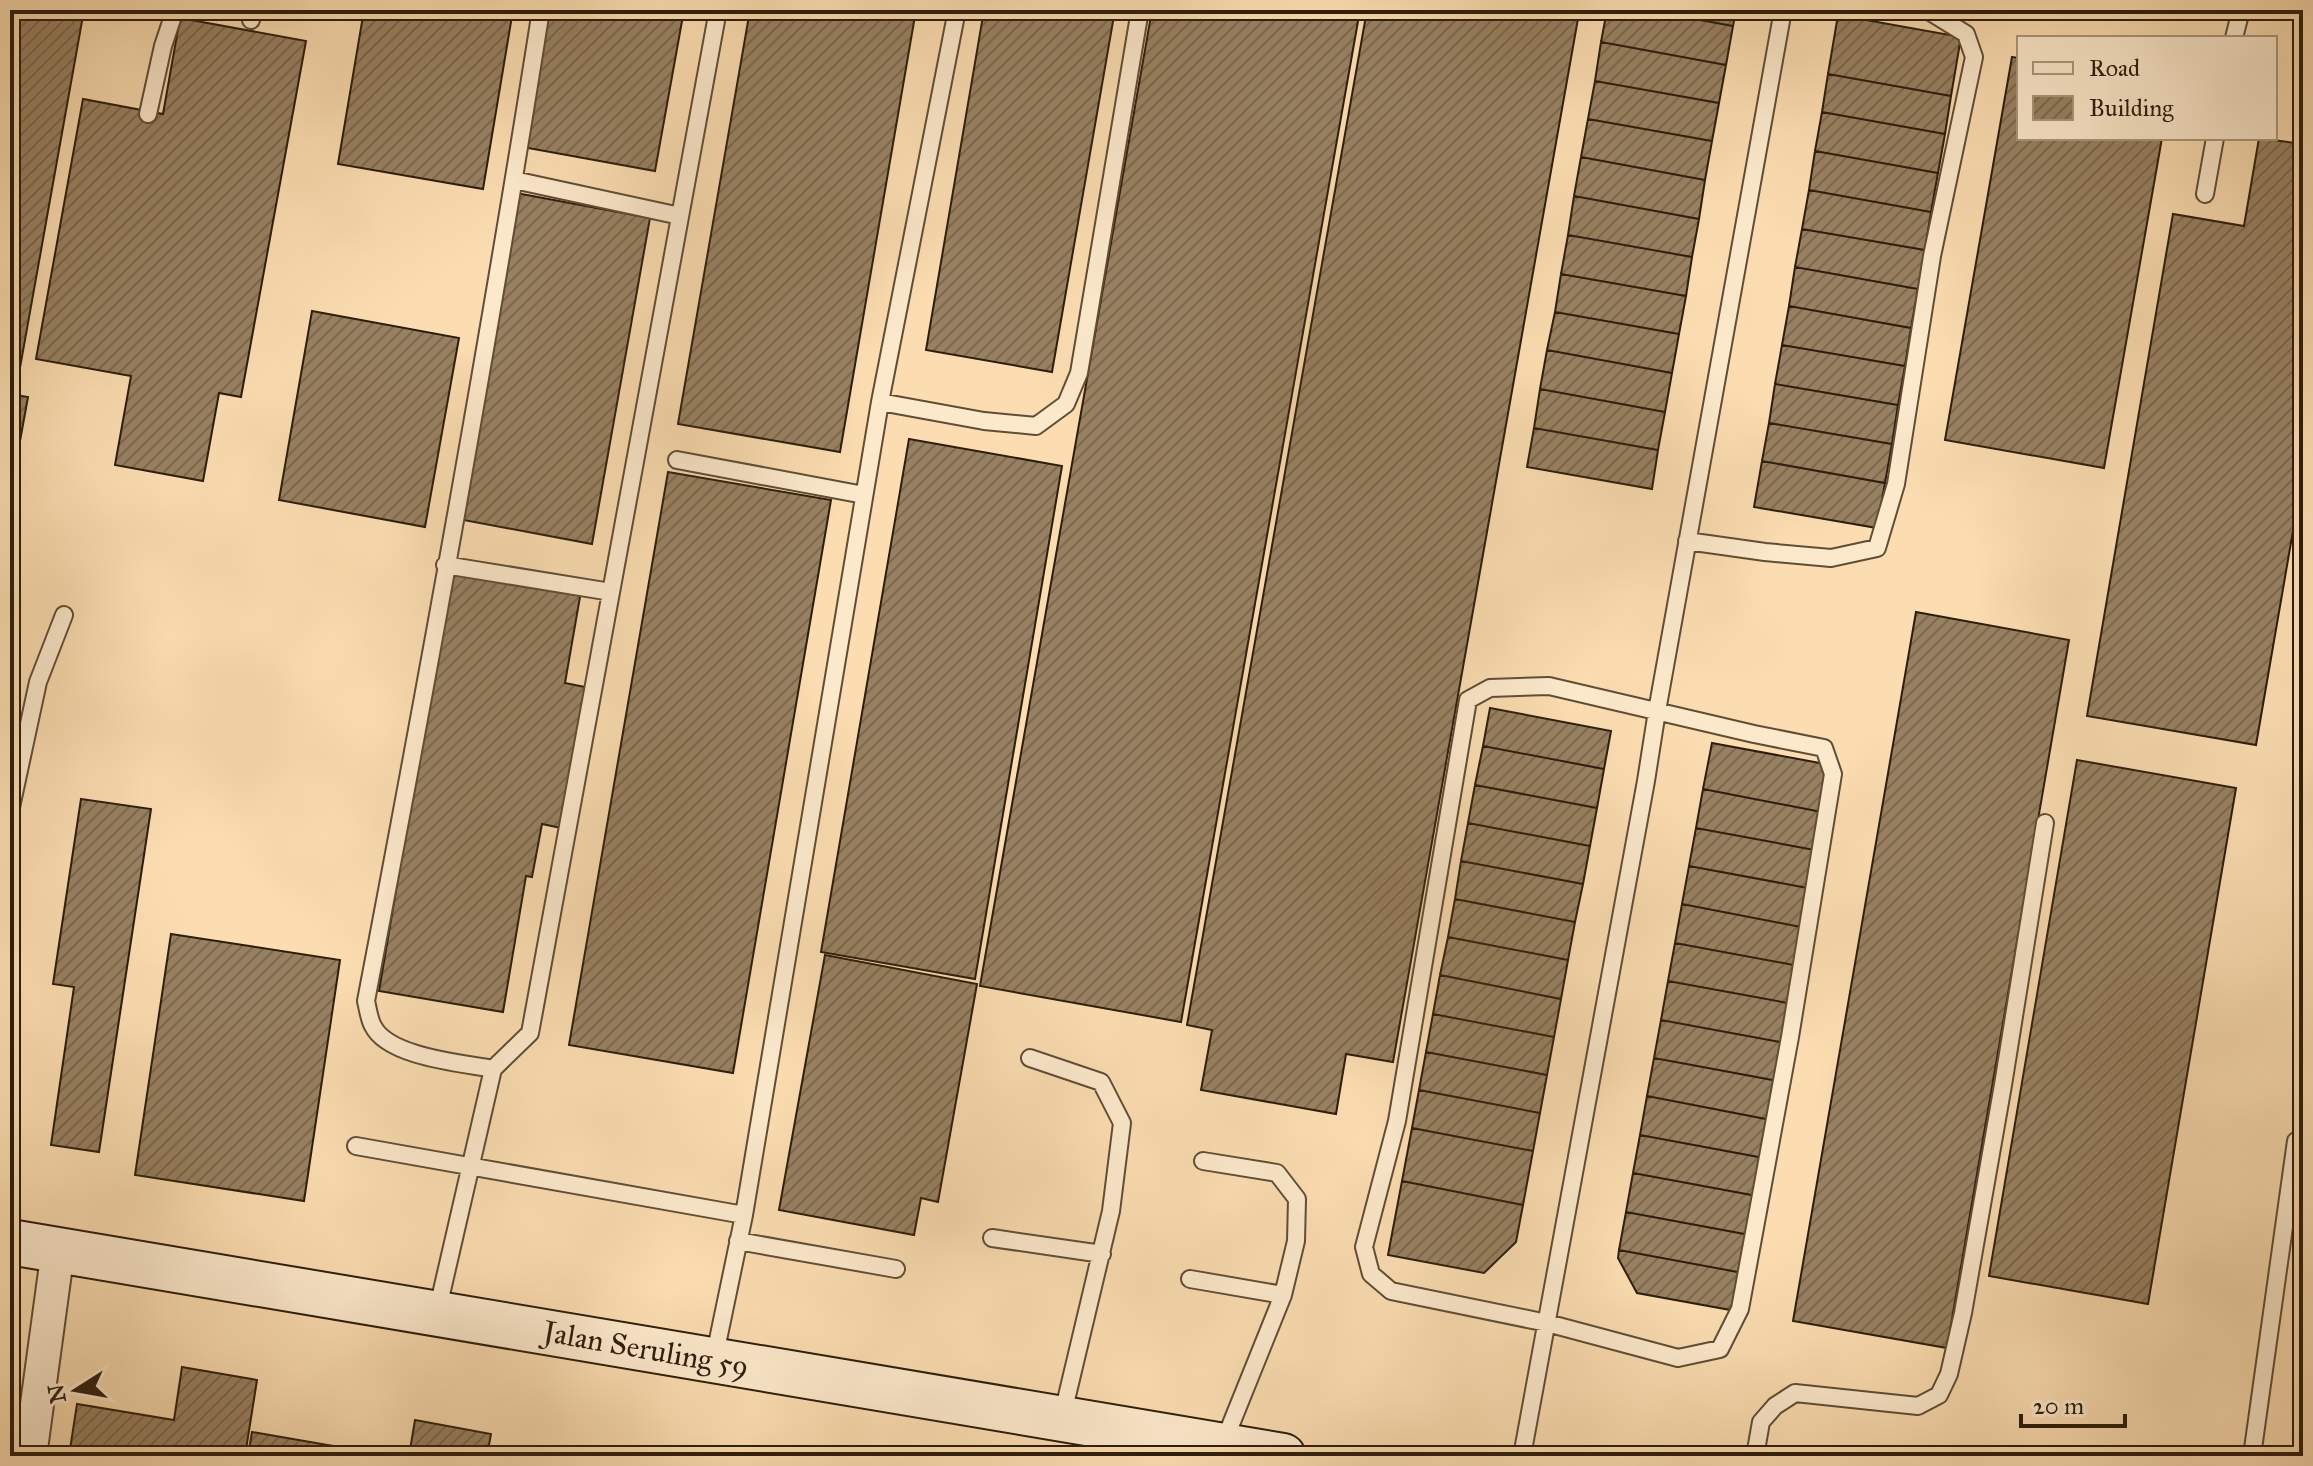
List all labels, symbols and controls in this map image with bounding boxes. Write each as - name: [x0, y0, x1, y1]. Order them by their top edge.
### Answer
- legend: [2017, 36, 2277, 140]
- text: Road: [2089, 53, 2140, 83]
- text: Building: [2089, 93, 2174, 123]
- street label: Jalan Seruling 59: [537, 1313, 751, 1386]
- north arrow: [36, 1350, 116, 1430]
- scale bar: [2021, 1378, 2125, 1428]
- text: N: [42, 1382, 72, 1405]
- text: 20 m: [2033, 1391, 2084, 1421]

